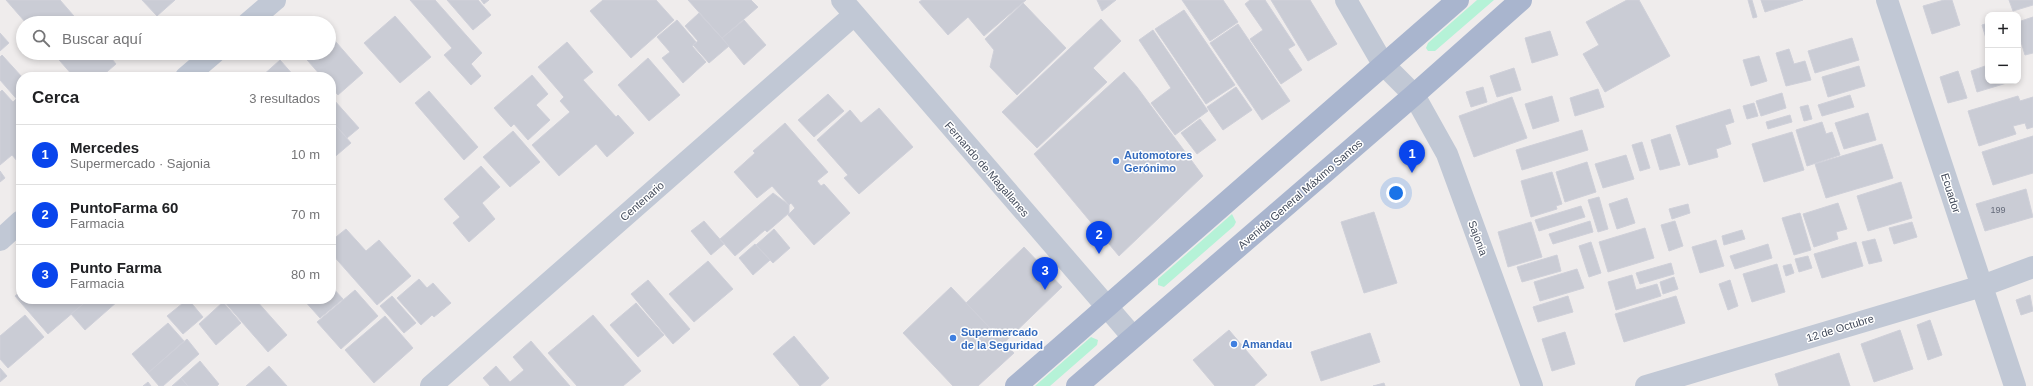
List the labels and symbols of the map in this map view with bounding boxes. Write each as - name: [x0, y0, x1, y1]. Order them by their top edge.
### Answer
- street label: Fernando de Magallanes: [943, 119, 1032, 219]
- street label: Avenida General Máximo Santos: [1235, 136, 1365, 251]
- pin: 1: [1399, 140, 1425, 173]
- place label: Automotores Gerónimo: [1124, 149, 1192, 174]
- marker: Automotores Gerónimo: [1111, 156, 1121, 166]
- street label: Ecuador: [1939, 172, 1963, 215]
- street label: Centenario: [618, 179, 666, 223]
- your location: [1386, 183, 1406, 203]
- house number: 199: [1990, 205, 2006, 215]
- street label: Sajonia: [1466, 219, 1490, 258]
- pin: 2: [1086, 221, 1112, 254]
- pin: 3: [1032, 257, 1058, 290]
- street label: 12 de Octubre: [1805, 312, 1875, 344]
- place label: Supermercado de la Seguridad: [961, 326, 1043, 351]
- marker: Supermercado de la Seguridad: [948, 333, 958, 343]
- place label: Amandau: [1242, 338, 1292, 350]
- marker: Amandau: [1229, 339, 1239, 349]

